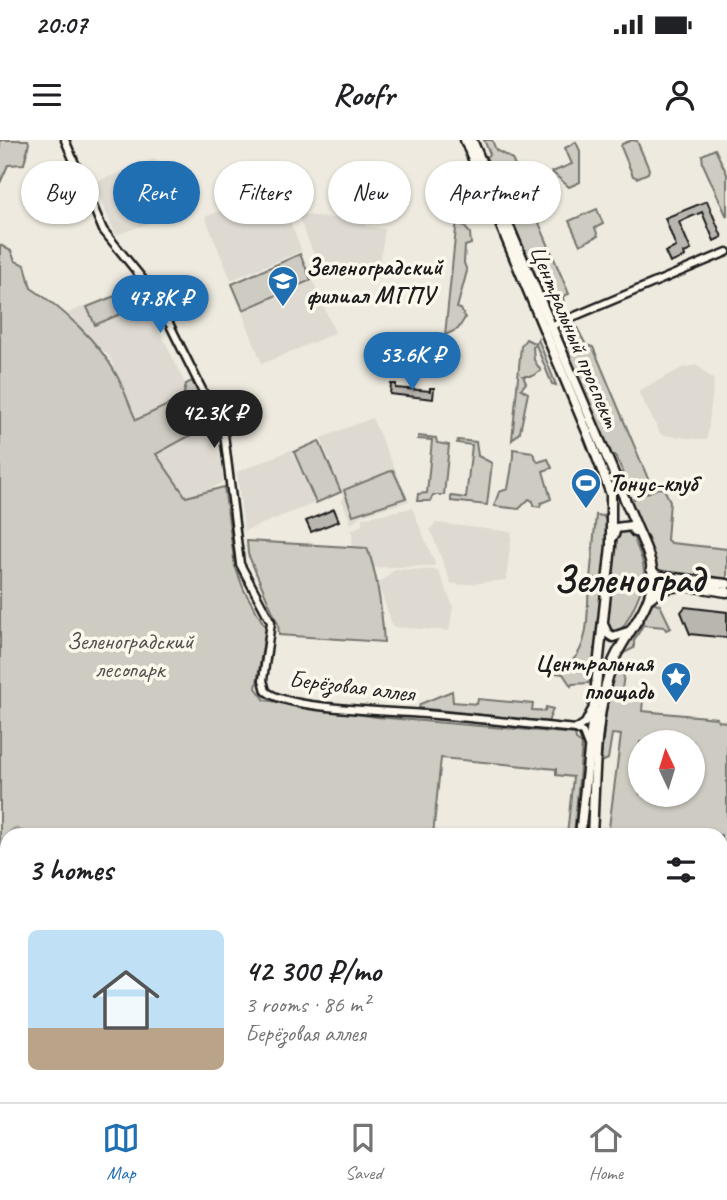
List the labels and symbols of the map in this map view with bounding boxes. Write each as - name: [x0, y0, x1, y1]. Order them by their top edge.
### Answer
- street label: Центральный проспект: [523, 240, 627, 432]
- place label: Зеленоградский филиал МГПУ: [306, 252, 444, 310]
- school or university icon: Зеленоградский филиал МГПУ: [266, 264, 300, 308]
- pin: 47.8K ₽: [95, 276, 225, 335]
- pin: 53.6K ₽: [347, 332, 477, 392]
- pin: 42.3K ₽: [149, 390, 279, 450]
- sports icon: Тонус-клуб: [569, 466, 603, 510]
- place label: Тонус-клуб: [609, 468, 702, 498]
- district label: Зеленоград: [554, 556, 708, 603]
- park label: Зеленоградский лесопарк: [67, 626, 195, 684]
- place label: Центральная площадь: [535, 648, 655, 706]
- place icon: Центральная площадь: [659, 660, 693, 704]
- street label: Берёзовая аллея: [288, 663, 418, 710]
- north arrow: [628, 730, 705, 807]

